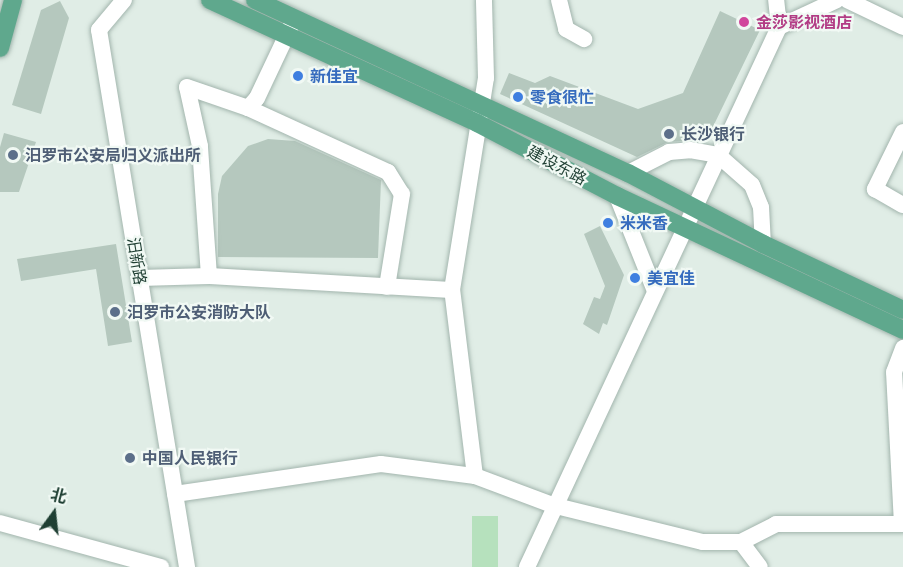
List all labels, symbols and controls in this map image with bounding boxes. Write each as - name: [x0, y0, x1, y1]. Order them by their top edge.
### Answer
- place label: 金莎影视酒店: [756, 12, 852, 32]
- marker: 金莎影视酒店: [737, 15, 751, 29]
- place label: 新佳宜: [310, 66, 358, 86]
- marker: 新佳宜: [291, 69, 305, 83]
- place label: 零食很忙: [530, 87, 594, 107]
- marker: 零食很忙: [511, 90, 525, 104]
- place label: 长沙银行: [681, 124, 745, 144]
- marker: 长沙银行: [662, 127, 676, 141]
- street label: 建设东路: [524, 142, 590, 188]
- place label: 汨罗市公安局归义派出所: [25, 145, 201, 165]
- marker: 汨罗市公安局归义派出所: [6, 148, 20, 162]
- place label: 米米香: [620, 213, 668, 233]
- marker: 米米香: [601, 216, 615, 230]
- street label: 汨新路: [124, 236, 150, 286]
- place label: 美宜佳: [647, 268, 695, 288]
- marker: 美宜佳: [628, 271, 642, 285]
- place label: 汨罗市公安消防大队: [127, 302, 271, 322]
- marker: 汨罗市公安消防大队: [108, 305, 122, 319]
- place label: 中国人民银行: [142, 448, 238, 468]
- marker: 中国人民银行: [123, 451, 137, 465]
- north arrow: [24, 483, 84, 543]
- text: 北: [48, 483, 69, 508]

